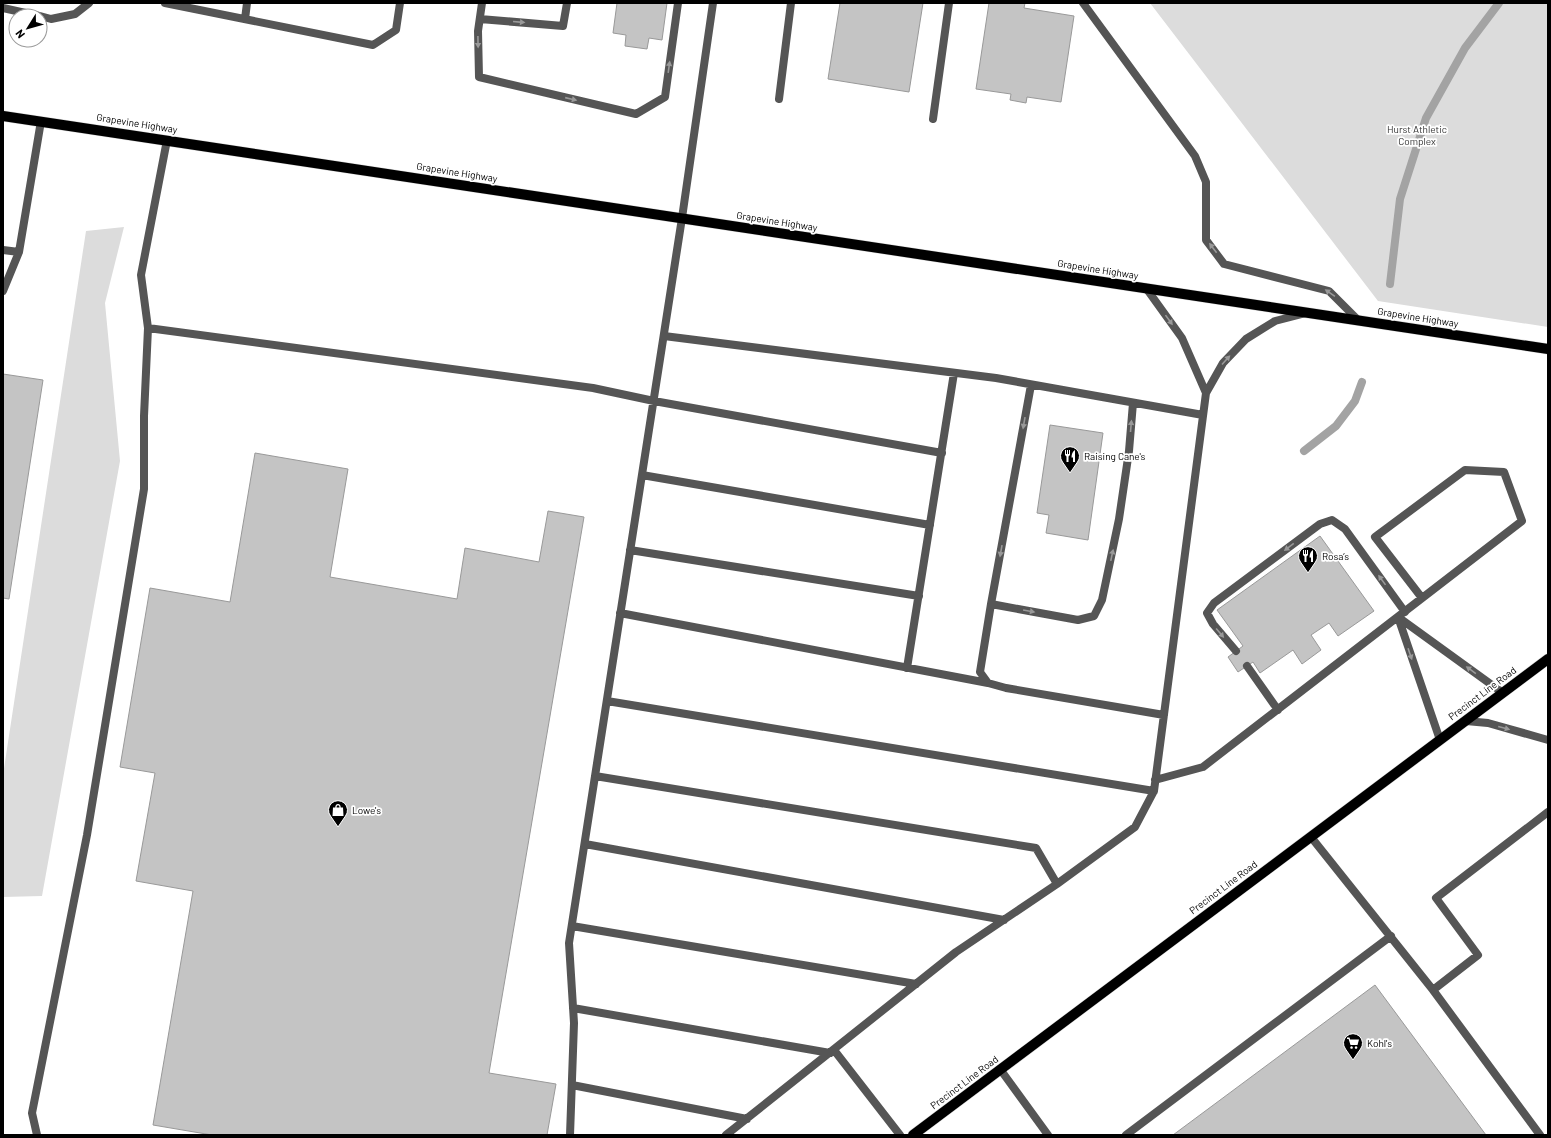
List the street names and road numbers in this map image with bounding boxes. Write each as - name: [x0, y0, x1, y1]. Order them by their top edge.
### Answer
- street label: Grapevine Highway: [96, 111, 179, 135]
- street label: Grapevine Highway: [416, 160, 499, 184]
- street label: Grapevine Highway: [736, 209, 819, 233]
- street label: Grapevine Highway: [1057, 257, 1140, 281]
- street label: Grapevine Highway: [1377, 305, 1460, 329]
- street label: Precinct Line Road: [1446, 664, 1518, 722]
- street label: Precinct Line Road: [1187, 858, 1259, 916]
- street label: Precinct Line Road: [928, 1053, 1000, 1111]

